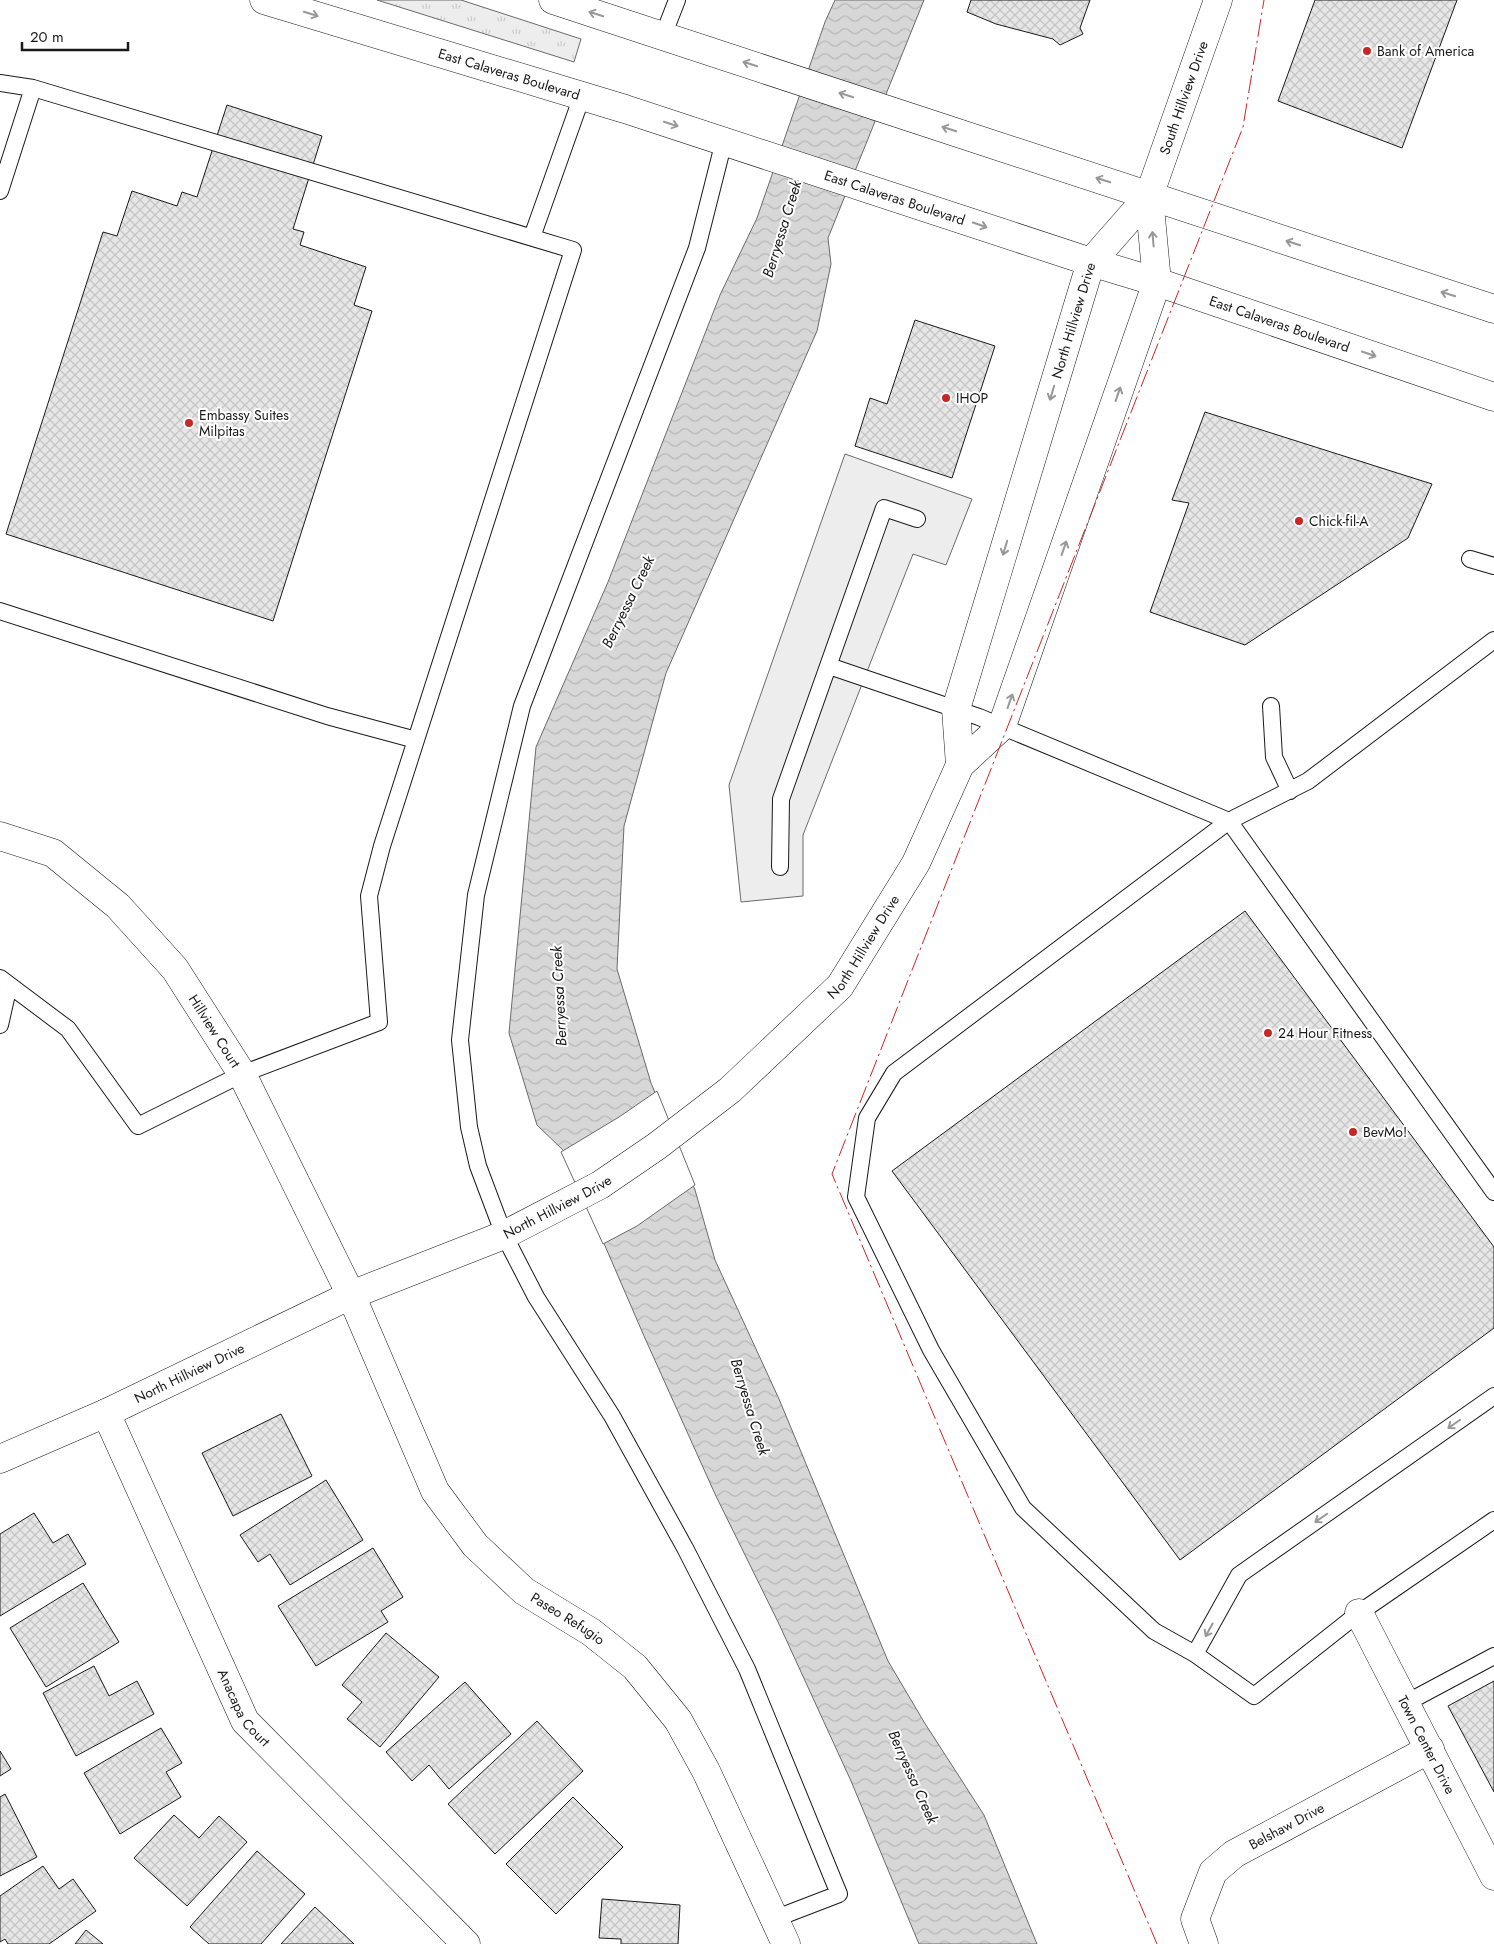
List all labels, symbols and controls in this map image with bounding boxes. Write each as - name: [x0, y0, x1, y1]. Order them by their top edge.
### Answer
- one-way arrow: [588, 9, 604, 18]
- one-way arrow: [302, 10, 318, 20]
- scale bar: [22, 20, 129, 52]
- text: 20 m: [30, 26, 64, 48]
- street label: South Hillview Drive: [1154, 38, 1213, 158]
- place label: Bank of America: [1377, 41, 1474, 61]
- street label: East Calaveras Boulevard: [436, 43, 582, 105]
- marker: Bank of America: [1361, 45, 1373, 57]
- one-way arrow: [743, 59, 758, 68]
- one-way arrow: [838, 90, 854, 99]
- one-way arrow: [663, 120, 679, 129]
- one-way arrow: [942, 124, 957, 133]
- street label: East Calaveras Boulevard: [822, 165, 968, 230]
- one-way arrow: [1095, 175, 1111, 185]
- water label: Berryessa Creek: [757, 177, 807, 280]
- one-way arrow: [972, 221, 987, 230]
- one-way arrow: [1148, 231, 1158, 247]
- one-way arrow: [1286, 238, 1302, 247]
- street label: North Hillview Drive: [1046, 260, 1100, 381]
- one-way arrow: [1440, 288, 1456, 298]
- street label: East Calaveras Boulevard: [1207, 291, 1352, 357]
- one-way arrow: [1361, 350, 1377, 360]
- one-way arrow: [1046, 384, 1056, 400]
- one-way arrow: [1114, 387, 1123, 402]
- place label: IHOP: [956, 388, 988, 408]
- marker: IHOP: [940, 392, 952, 404]
- place label: Embassy Suites Milpitas: [199, 405, 289, 441]
- marker: Embassy Suites Milpitas: [183, 417, 195, 429]
- place label: Chick-fil-A: [1309, 511, 1369, 531]
- marker: Chick-fil-A: [1293, 515, 1305, 527]
- one-way arrow: [999, 540, 1009, 556]
- one-way arrow: [1060, 540, 1069, 556]
- water label: Berryessa Creek: [596, 552, 660, 652]
- one-way arrow: [1006, 694, 1015, 709]
- street label: North Hillview Drive: [823, 891, 904, 1003]
- water label: Berryessa Creek: [545, 945, 573, 1047]
- street label: Hillview Court: [184, 990, 246, 1072]
- place label: 24 Hour Fitness: [1278, 1023, 1373, 1043]
- marker: 24 Hour Fitness: [1262, 1027, 1274, 1039]
- place label: BevMo!: [1363, 1122, 1407, 1142]
- marker: BevMo!: [1347, 1126, 1359, 1138]
- street label: North Hillview Drive: [499, 1170, 616, 1244]
- street label: North Hillview Drive: [131, 1338, 248, 1408]
- water label: Berryessa Creek: [725, 1356, 775, 1459]
- one-way arrow: [1447, 1419, 1461, 1429]
- one-way arrow: [1314, 1513, 1328, 1523]
- street label: Paseo Refugio: [527, 1588, 610, 1650]
- one-way arrow: [1203, 1622, 1213, 1636]
- street label: Anacapa Court: [213, 1666, 275, 1751]
- street label: Town Center Drive: [1393, 1692, 1460, 1798]
- water label: Berryessa Creek: [883, 1727, 944, 1828]
- street label: Belshaw Drive: [1245, 1798, 1328, 1854]

